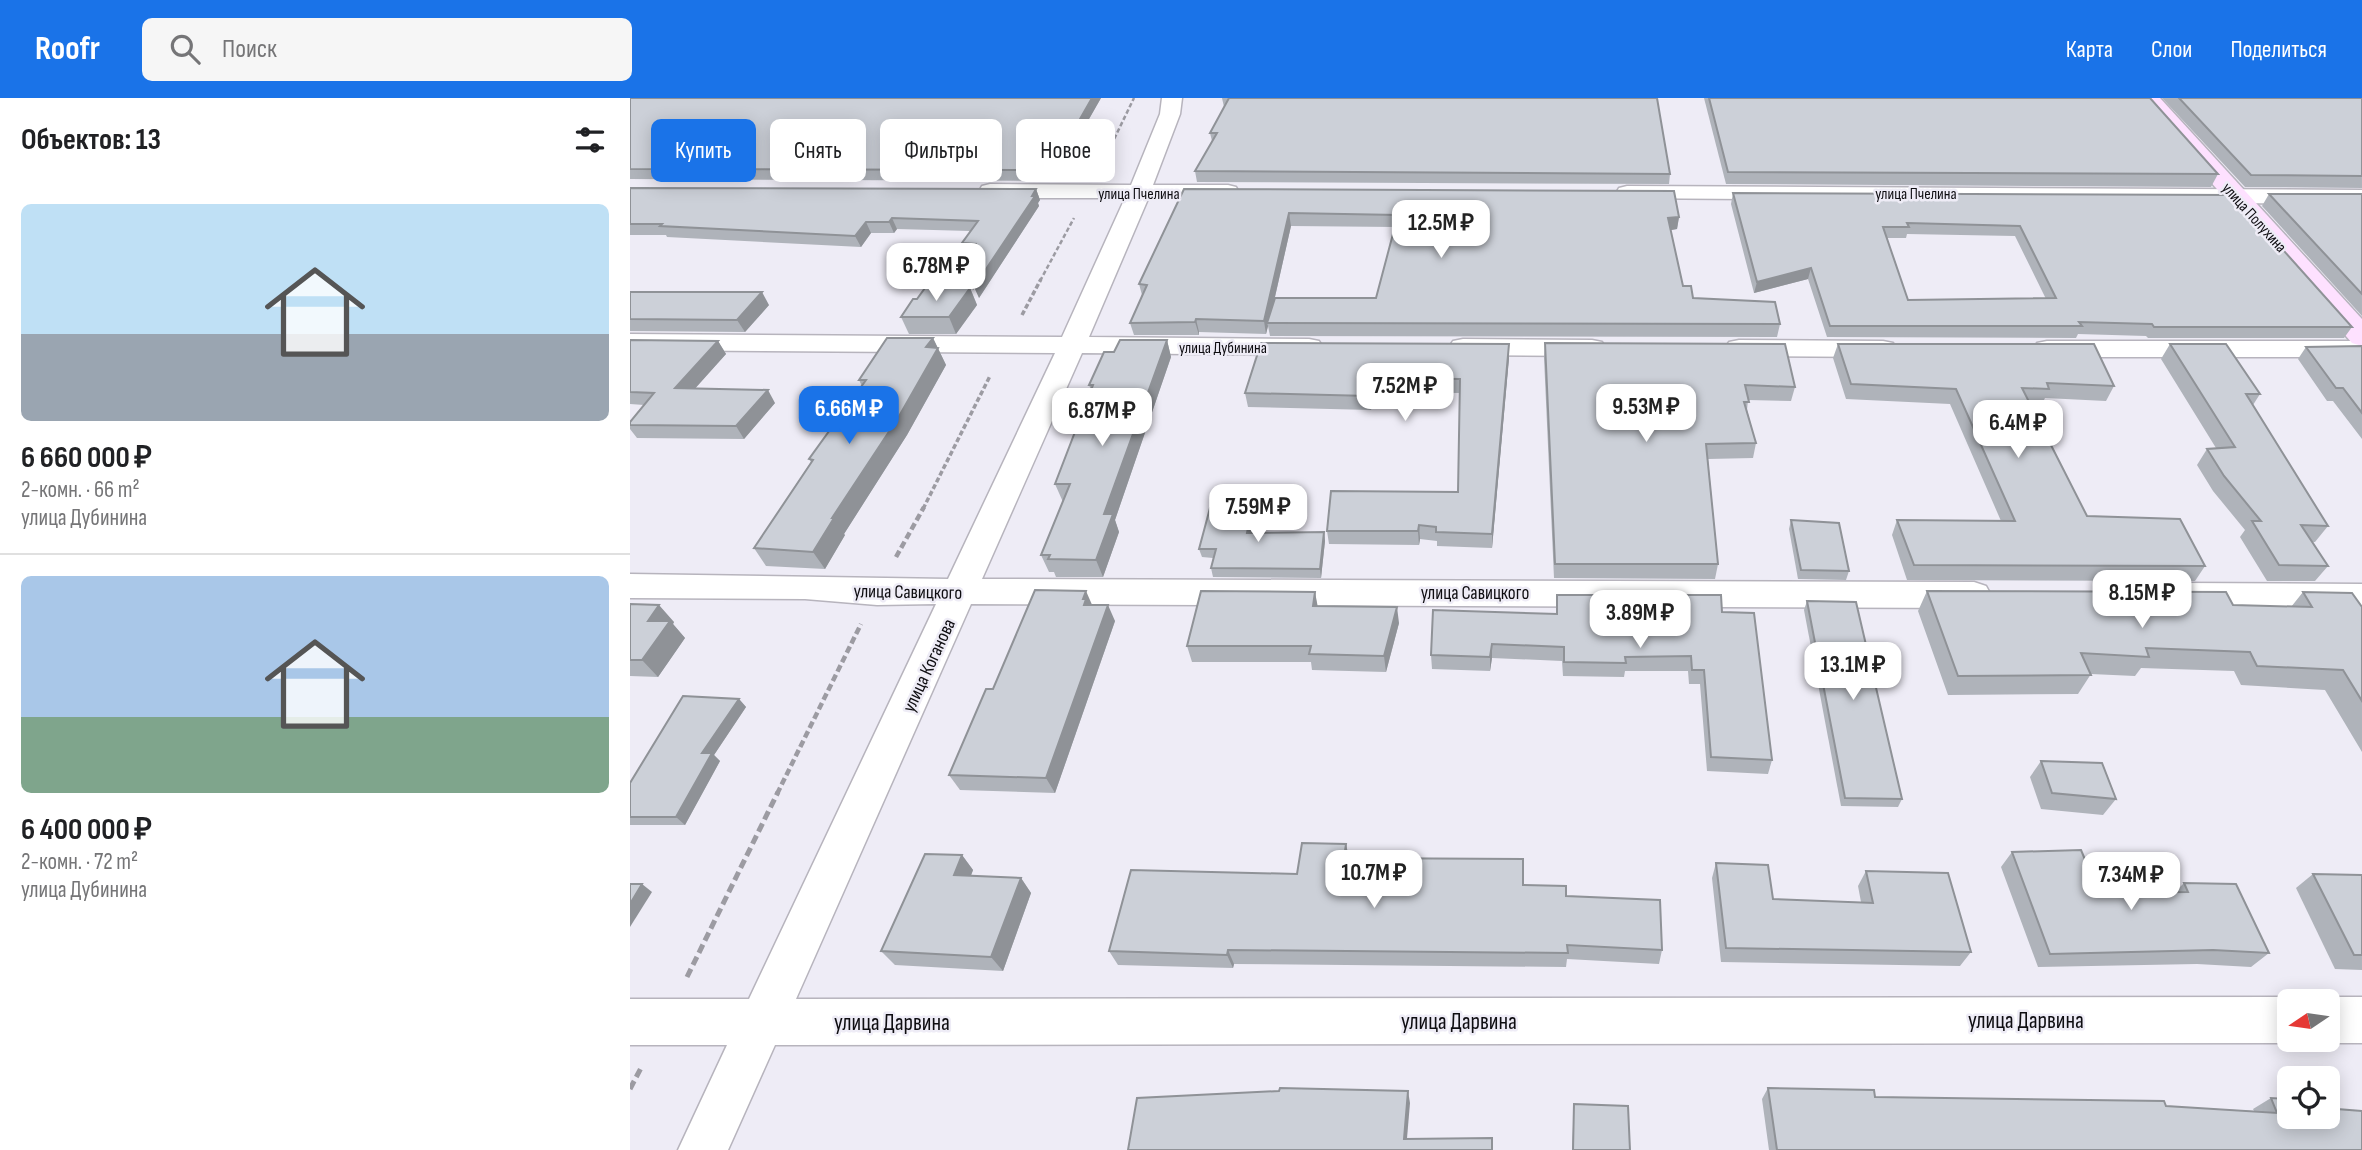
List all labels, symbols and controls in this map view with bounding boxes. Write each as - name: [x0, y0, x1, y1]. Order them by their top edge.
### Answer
- search box: [142, 18, 632, 81]
- text: Roofr: [35, 29, 100, 69]
- icon: search: [166, 30, 204, 68]
- text: Поиск: [222, 34, 277, 65]
- text: Карта: [2066, 35, 2113, 64]
- text: Слои: [2151, 35, 2192, 64]
- text: Поделиться: [2230, 35, 2327, 64]
- chip: Купить: [651, 119, 756, 182]
- chip: Снять: [770, 119, 866, 182]
- chip: Фильтры: [880, 119, 1002, 182]
- chip: Новое: [1016, 119, 1115, 182]
- icon: filters: [571, 121, 609, 159]
- text: Объектов: 13: [21, 122, 161, 158]
- street label: улица Полухина: [2218, 179, 2290, 257]
- street label: улица Пчелина: [1098, 185, 1180, 204]
- street label: улица Пчелина: [1875, 185, 1957, 204]
- pin: 12.5M ₽: [1376, 200, 1506, 260]
- text: 12.5M ₽: [1408, 209, 1474, 237]
- pin: 6.78M ₽: [871, 244, 1001, 303]
- icon: home: [252, 249, 378, 375]
- text: 6.78M ₽: [902, 252, 970, 280]
- street label: улица Дубинина: [1179, 339, 1267, 358]
- pin: 7.52M ₽: [1340, 364, 1470, 423]
- text: 7.52M ₽: [1373, 372, 1437, 400]
- pin: 9.53M ₽: [1581, 384, 1711, 444]
- pin: 6.66M ₽: [784, 386, 914, 446]
- pin: 6.87M ₽: [1037, 388, 1167, 448]
- text: 9.53M ₽: [1612, 393, 1680, 421]
- text: 6.66M ₽: [815, 395, 883, 423]
- text: 6.87M ₽: [1068, 397, 1136, 425]
- pin: 6.4M ₽: [1961, 400, 2075, 460]
- text: 6.4M ₽: [1989, 409, 2047, 437]
- text: 6 660 000 ₽: [21, 440, 152, 476]
- text: 2-комн. · 66 m²: [21, 476, 140, 504]
- pin: 7.59M ₽: [1193, 484, 1323, 544]
- text: 7.59M ₽: [1225, 493, 1291, 521]
- text: улица Дубинина: [21, 504, 147, 532]
- pin: 8.15M ₽: [2077, 570, 2207, 630]
- text: 8.15M ₽: [2109, 579, 2175, 607]
- street label: улица Савицкого: [854, 580, 962, 605]
- street label: улица Савицкого: [1421, 582, 1529, 605]
- pin: 3.89M ₽: [1575, 590, 1705, 650]
- text: 3.89M ₽: [1606, 599, 1674, 627]
- street label: улица Коганова: [898, 615, 961, 716]
- icon: home: [252, 621, 378, 747]
- pin: 13.1M ₽: [1788, 642, 1918, 702]
- text: 13.1M ₽: [1820, 651, 1886, 679]
- text: 6 400 000 ₽: [21, 812, 152, 848]
- text: 2-комн. · 72 m²: [21, 848, 138, 876]
- pin: 10.7M ₽: [1309, 850, 1439, 910]
- pin: 7.34M ₽: [2066, 852, 2196, 912]
- text: 10.7M ₽: [1341, 859, 1407, 887]
- text: 7.34M ₽: [2098, 861, 2164, 889]
- text: улица Дубинина: [21, 876, 147, 904]
- north arrow: [2277, 989, 2340, 1052]
- map controls: [2277, 989, 2340, 1129]
- street label: улица Дарвина: [1968, 1007, 2084, 1035]
- street label: улица Дарвина: [1401, 1008, 1517, 1036]
- street label: улица Дарвина: [834, 1009, 950, 1037]
- button: locate: [2277, 1066, 2340, 1129]

